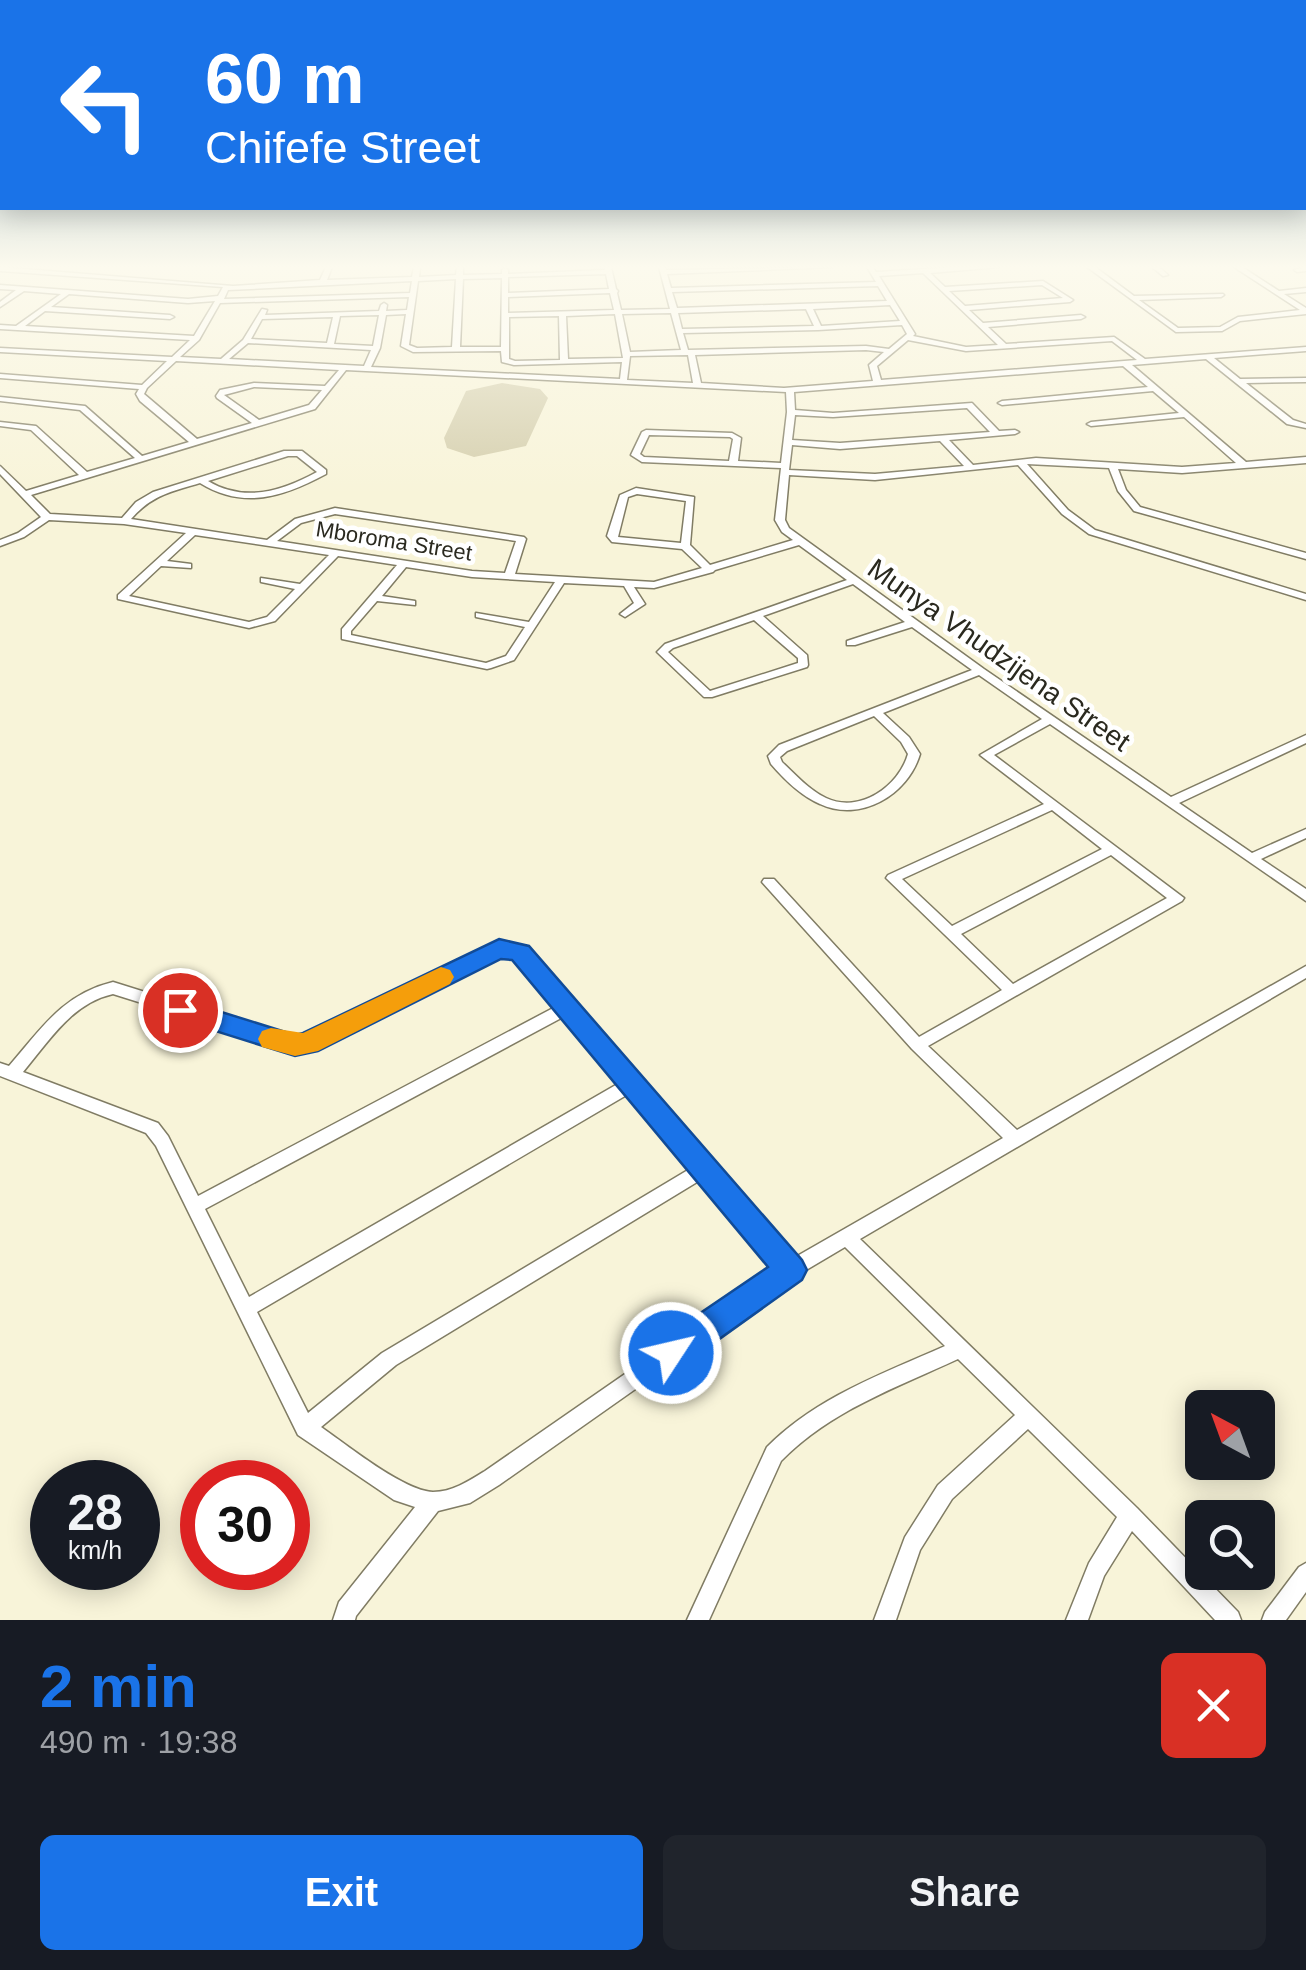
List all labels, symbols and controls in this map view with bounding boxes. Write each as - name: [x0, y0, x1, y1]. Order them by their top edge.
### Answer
- icon: left: [40, 40, 170, 170]
- text: 60 m: [205, 40, 365, 118]
- text: Chifefe Street: [205, 122, 480, 173]
- street label: Mboroma Street: [314, 516, 474, 566]
- street label: Munya Vhudzijena Street: [862, 553, 1136, 758]
- pin: [138, 968, 223, 1053]
- icon: arrive: [153, 983, 208, 1038]
- position arrow: [619, 1301, 723, 1405]
- north arrow: [1185, 1390, 1275, 1480]
- map controls: [1185, 1390, 1275, 1590]
- speed limit sign: 30: [180, 1460, 310, 1590]
- text: 28: [67, 1485, 123, 1541]
- button: search: [1185, 1500, 1275, 1590]
- text: km/h: [68, 1536, 122, 1564]
- text: 2 min: [40, 1653, 197, 1720]
- button: close: [1161, 1653, 1266, 1758]
- text: 490 m · 19:38: [40, 1724, 237, 1760]
- button: Exit: [40, 1835, 643, 1950]
- button: Share: [663, 1835, 1266, 1950]

